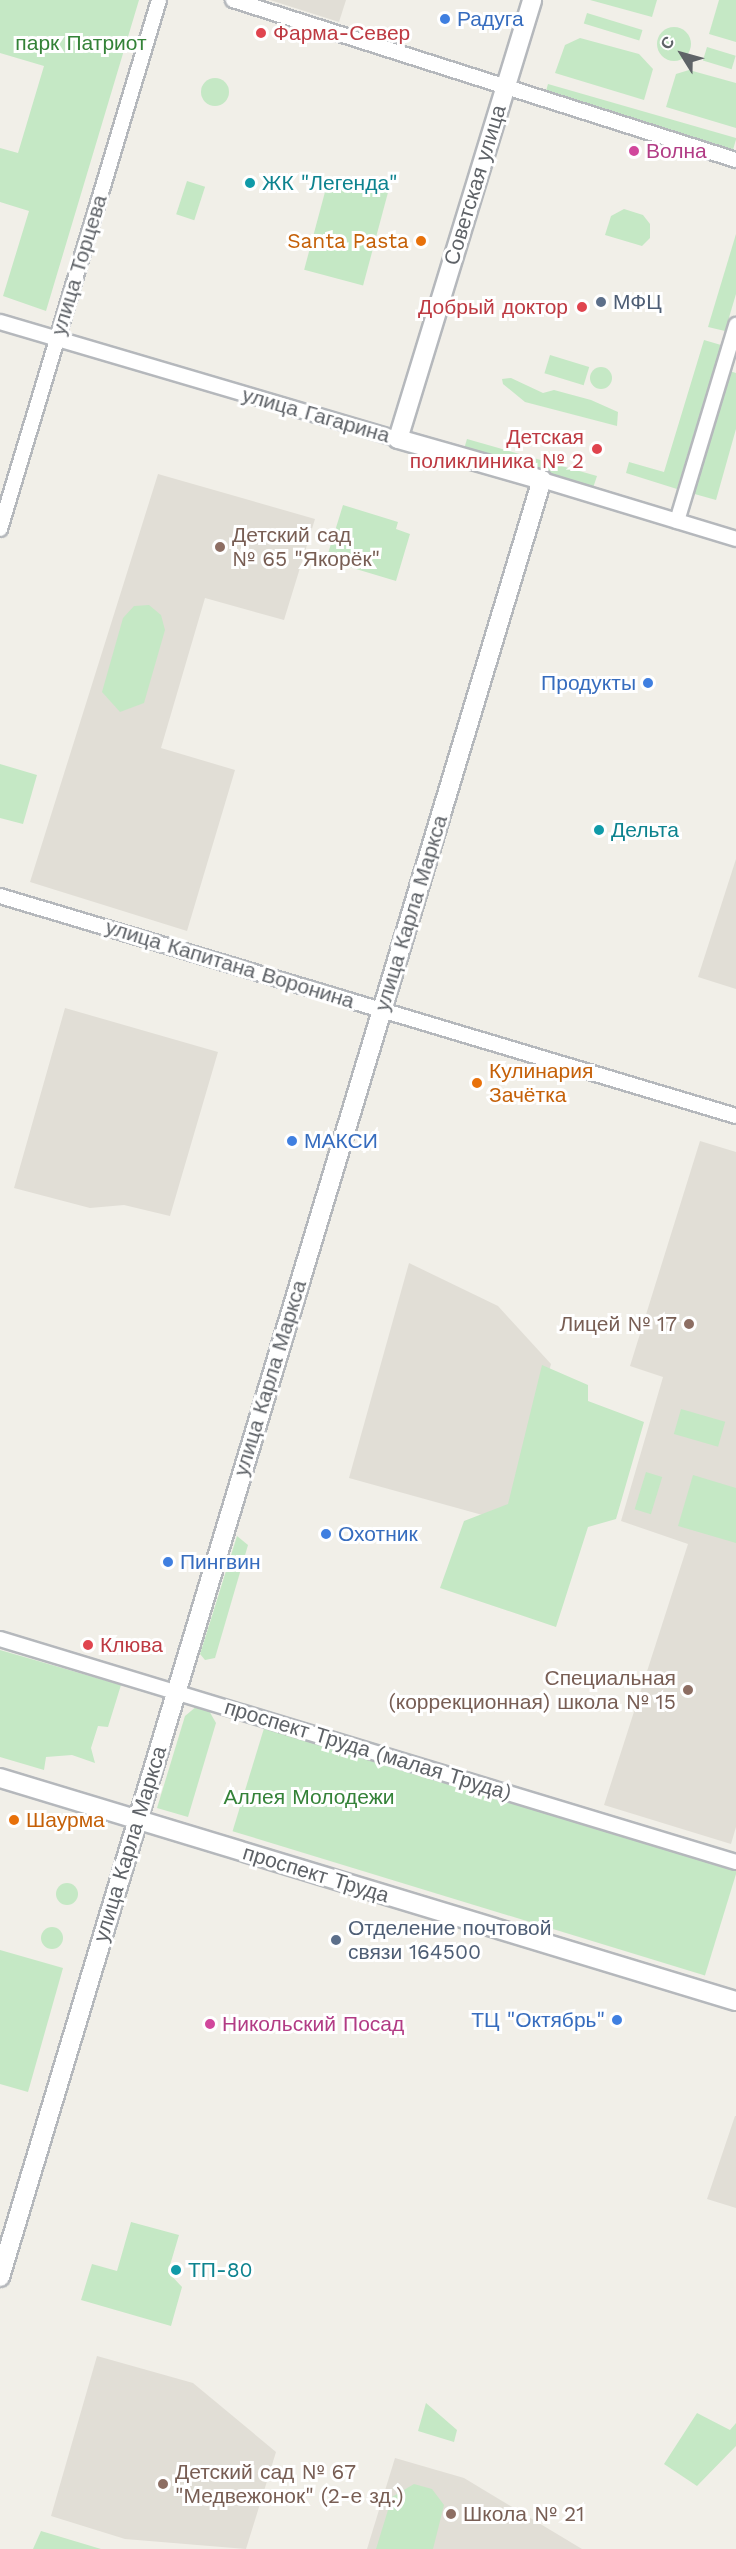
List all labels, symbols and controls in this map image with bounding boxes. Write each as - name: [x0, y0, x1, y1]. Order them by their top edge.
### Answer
- place label: Радуга: [457, 6, 524, 32]
- marker: Радуга: [438, 12, 452, 26]
- place label: Фарма-Север: [273, 20, 410, 46]
- north arrow: [652, 24, 712, 84]
- marker: Фарма-Север: [254, 26, 268, 40]
- park label: парк Патриот: [15, 30, 147, 56]
- text: С: [656, 33, 678, 53]
- street label: Советская улица: [439, 102, 511, 268]
- place label: Волна: [646, 138, 707, 164]
- marker: Волна: [627, 144, 641, 158]
- place label: ЖК "Легенда": [262, 170, 398, 196]
- marker: ЖК "Легенда": [243, 176, 257, 190]
- street label: улица Торцева: [46, 192, 112, 338]
- place label: Santa Pasta: [287, 228, 409, 254]
- marker: Santa Pasta: [414, 234, 428, 248]
- place label: МФЦ: [613, 289, 662, 315]
- place label: Добрый доктор: [418, 294, 568, 320]
- marker: МФЦ: [594, 295, 608, 309]
- marker: Добрый доктор: [573, 298, 591, 316]
- street label: улица Гагарина: [239, 382, 393, 448]
- place label: Детская поликлиника № 2: [410, 424, 584, 474]
- marker: Детская поликлиника № 2: [588, 440, 606, 458]
- place label: Детский сад № 65 "Якорёк": [232, 522, 380, 572]
- marker: Детский сад № 65 "Якорёк": [213, 540, 227, 554]
- place label: Продукты: [541, 670, 636, 696]
- marker: Продукты: [641, 676, 655, 690]
- street label: улица Карла Маркса: [369, 812, 453, 1014]
- place label: Дельта: [611, 817, 679, 843]
- marker: Дельта: [592, 823, 606, 837]
- street label: улица Капитана Воронина: [102, 914, 358, 1014]
- place label: Кулинария Зачётка: [489, 1058, 593, 1108]
- marker: Кулинария Зачётка: [470, 1076, 484, 1090]
- place label: МАКСИ: [304, 1128, 378, 1154]
- marker: МАКСИ: [285, 1134, 299, 1148]
- street label: улица Карла Маркса: [228, 1277, 312, 1479]
- place label: Лицей № 17: [559, 1311, 677, 1337]
- marker: Лицей № 17: [682, 1317, 696, 1331]
- place label: Охотник: [338, 1521, 418, 1547]
- marker: Охотник: [319, 1527, 333, 1541]
- place label: Пингвин: [180, 1549, 261, 1575]
- marker: Пингвин: [161, 1555, 175, 1569]
- place label: Клюва: [100, 1632, 163, 1658]
- marker: Клюва: [81, 1638, 95, 1652]
- place label: Специальная (коррекционная) школа № 15: [388, 1665, 676, 1715]
- marker: Специальная (коррекционная) школа № 15: [681, 1683, 695, 1697]
- street label: проспект Труда (малая Труда): [222, 1694, 514, 1806]
- street label: улица Карла Маркса: [88, 1743, 172, 1945]
- park label: Аллея Молодежи: [224, 1784, 394, 1810]
- place label: Шаурма: [26, 1807, 105, 1833]
- marker: Шаурма: [7, 1813, 21, 1827]
- street label: проспект Труда: [240, 1840, 392, 1908]
- place label: Отделение почтовой связи 164500: [348, 1915, 552, 1965]
- marker: Отделение почтовой связи 164500: [329, 1933, 343, 1947]
- place label: ТЦ "Октябрь": [471, 2007, 605, 2033]
- place label: Никольский Посад: [222, 2011, 404, 2037]
- marker: ТЦ "Октябрь": [610, 2013, 624, 2027]
- marker: Никольский Посад: [203, 2017, 217, 2031]
- place label: ТП-80: [188, 2257, 253, 2283]
- marker: ТП-80: [169, 2263, 183, 2277]
- place label: Детский сад № 67 "Медвежонок" (2-е зд.): [175, 2459, 404, 2509]
- marker: Детский сад № 67 "Медвежонок" (2-е зд.): [156, 2477, 170, 2491]
- place label: Школа № 21: [463, 2501, 585, 2527]
- marker: Школа № 21: [444, 2507, 458, 2521]

